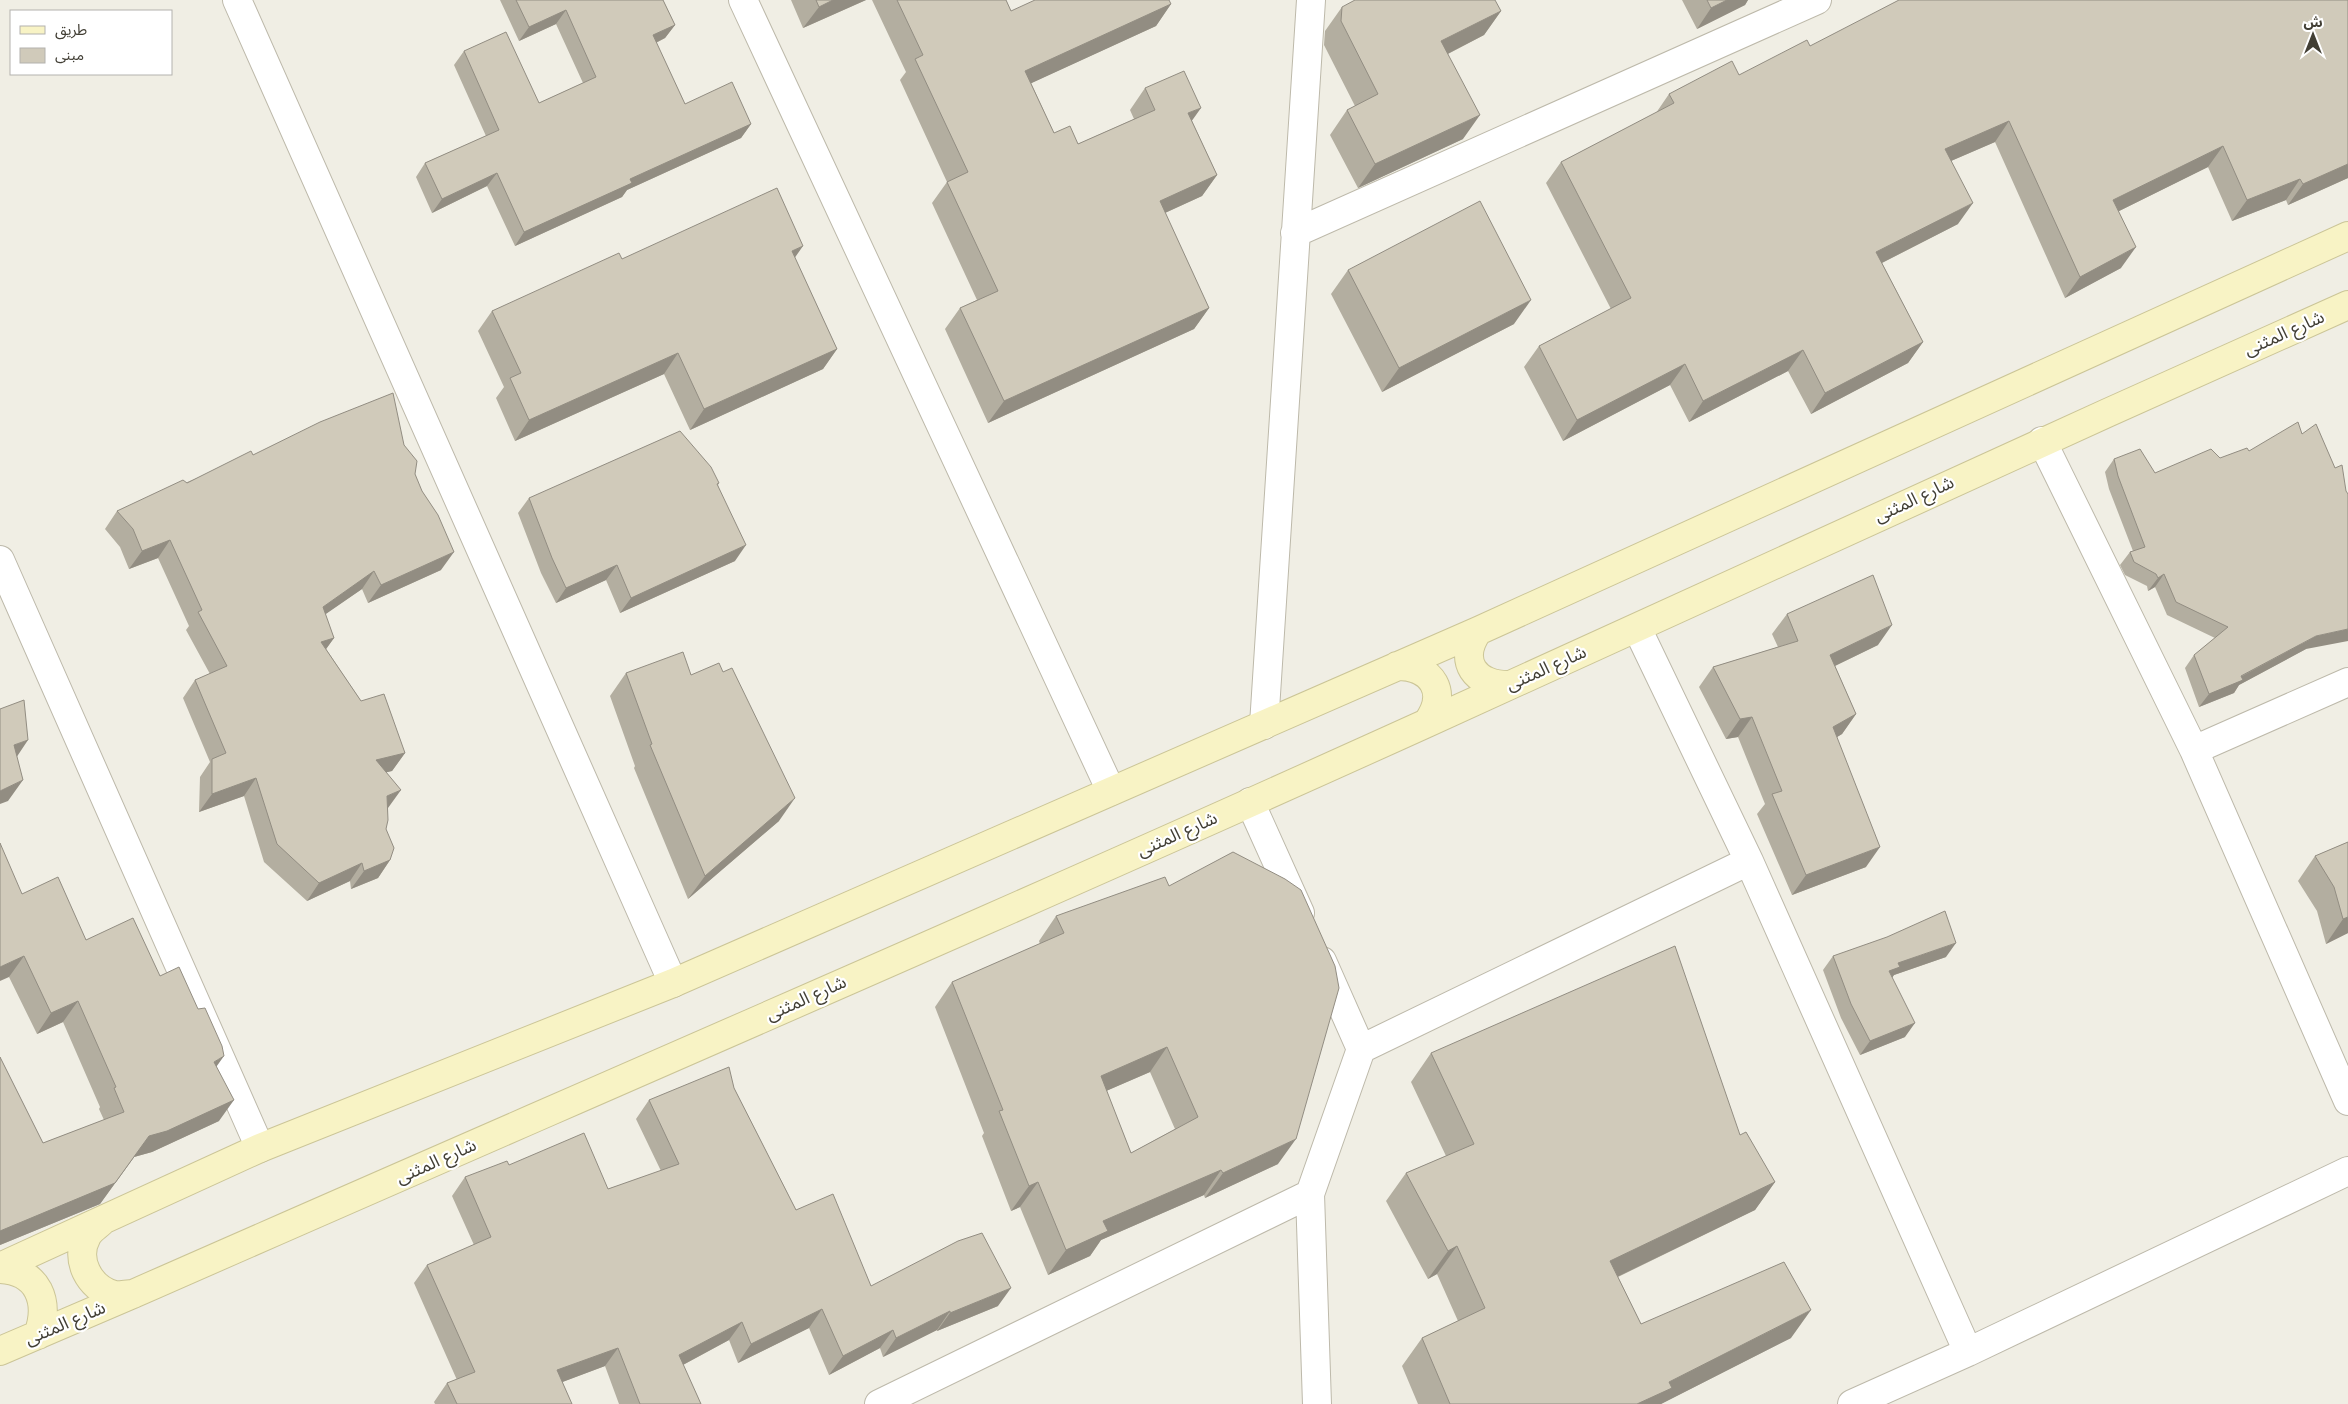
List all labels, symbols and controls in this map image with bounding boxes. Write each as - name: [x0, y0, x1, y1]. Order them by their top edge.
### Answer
- legend: [10, 10, 172, 75]
- north arrow: [2288, 10, 2338, 60]
- text: ش: [2303, 14, 2323, 30]
- text: طريق: [55, 21, 87, 40]
- text: مبنى: [55, 46, 84, 64]
- street label: شارع المثنى: [2241, 306, 2329, 363]
- street label: شارع المثنى: [1871, 472, 1959, 530]
- street label: شارع المثنى: [1503, 641, 1591, 698]
- street label: شارع المثنى: [1134, 807, 1222, 864]
- street label: شارع المثنى: [763, 971, 851, 1028]
- street label: شارع المثنى: [393, 1134, 481, 1191]
- street label: شارع المثنى: [22, 1297, 110, 1353]

